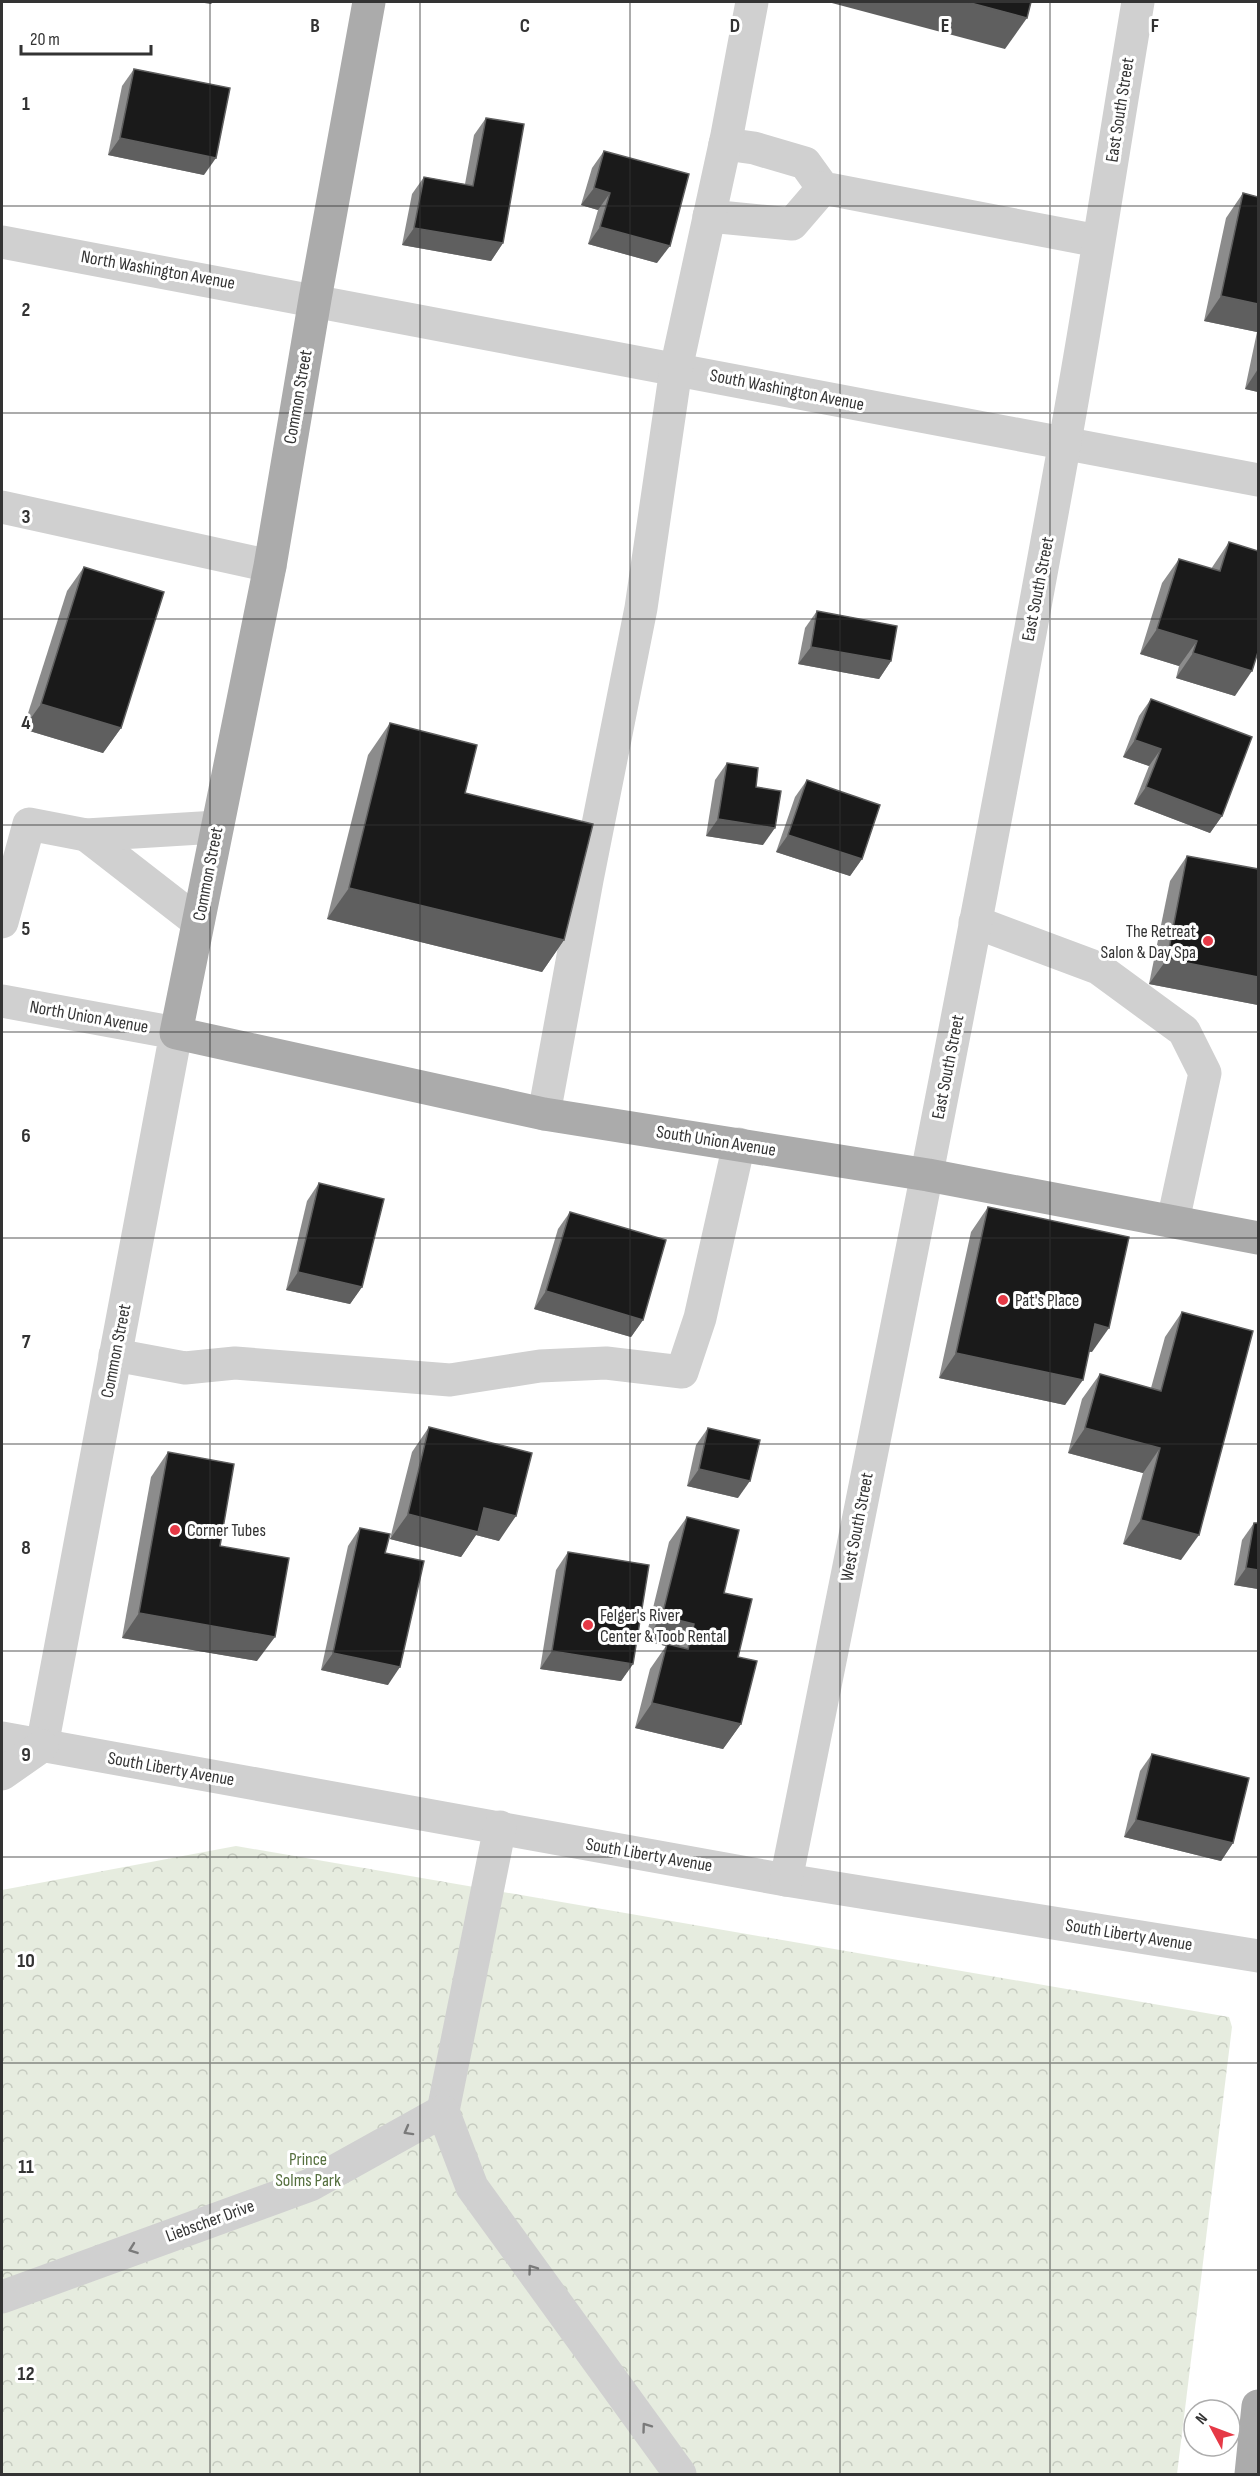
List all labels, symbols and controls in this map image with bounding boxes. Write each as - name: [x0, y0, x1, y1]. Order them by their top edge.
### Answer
- text: B: [310, 14, 320, 38]
- text: C: [520, 14, 530, 38]
- text: D: [730, 14, 740, 38]
- text: E: [941, 14, 949, 38]
- text: F: [1151, 14, 1159, 38]
- scale bar: [21, 18, 152, 56]
- text: 20 m: [30, 29, 60, 50]
- street label: East South Street: [1101, 56, 1139, 164]
- text: 1: [22, 92, 30, 116]
- street label: North Washington Avenue: [79, 246, 237, 294]
- text: 2: [22, 298, 30, 322]
- street label: Common Street: [279, 348, 317, 446]
- street label: South Washington Avenue: [708, 365, 866, 415]
- text: 3: [22, 505, 31, 529]
- street label: East South Street: [1018, 535, 1058, 643]
- text: 4: [21, 711, 31, 735]
- street label: Common Street: [189, 825, 227, 923]
- text: 5: [22, 917, 31, 941]
- place label: The Retreat Salon & Day Spa: [1101, 921, 1196, 963]
- marker: The Retreat Salon & Day Spa: [1201, 934, 1215, 948]
- street label: North Union Avenue: [28, 996, 150, 1038]
- street label: East South Street: [928, 1013, 968, 1121]
- street label: South Union Avenue: [655, 1121, 777, 1161]
- text: 6: [21, 1124, 31, 1148]
- place label: Pat's Place: [1015, 1290, 1079, 1311]
- marker: Pat's Place: [996, 1293, 1010, 1307]
- street label: Common Street: [97, 1302, 135, 1400]
- text: 7: [22, 1330, 31, 1354]
- street label: West South Street: [836, 1470, 878, 1583]
- place label: Corner Tubes: [187, 1520, 266, 1541]
- marker: Corner Tubes: [168, 1523, 182, 1537]
- text: 8: [21, 1536, 31, 1560]
- place label: Felger's River Center & Toob Rental: [600, 1605, 726, 1647]
- marker: Felger's River Center & Toob Rental: [581, 1618, 595, 1632]
- text: 9: [21, 1743, 31, 1767]
- street label: South Liberty Avenue: [106, 1748, 236, 1790]
- street label: South Liberty Avenue: [584, 1834, 714, 1876]
- street label: South Liberty Avenue: [1064, 1915, 1194, 1955]
- text: 10: [17, 1949, 35, 1973]
- one-way arrow: [404, 2124, 414, 2135]
- park label: Prince Solms Park: [275, 2149, 341, 2191]
- text: 11: [18, 2155, 34, 2179]
- street label: Liebscher Drive: [163, 2195, 257, 2247]
- one-way arrow: [128, 2242, 139, 2254]
- one-way arrow: [528, 2265, 539, 2276]
- text: 12: [18, 2362, 34, 2386]
- north arrow: [1182, 2398, 1242, 2458]
- text: N: [1192, 2410, 1212, 2429]
- one-way arrow: [642, 2423, 653, 2434]

